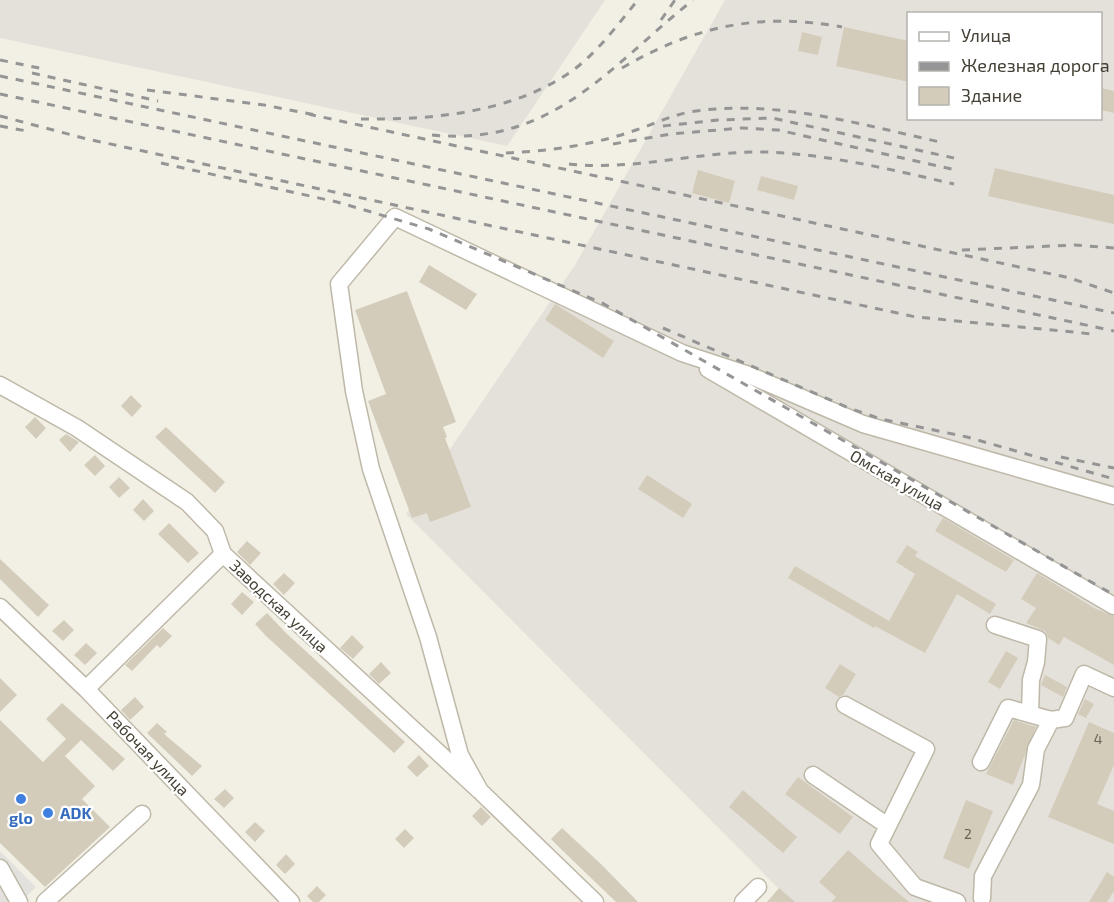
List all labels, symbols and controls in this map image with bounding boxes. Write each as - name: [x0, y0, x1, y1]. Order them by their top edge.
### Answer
- legend: [907, 12, 1102, 120]
- text: Улица: [961, 24, 1011, 46]
- text: Железная дорога: [961, 54, 1110, 76]
- text: Здание: [961, 84, 1022, 106]
- street label: Омская улица: [847, 445, 947, 515]
- street label: Заводская улица: [226, 555, 332, 657]
- street label: Рабочая улица: [102, 706, 194, 800]
- house number: 4: [1094, 730, 1102, 747]
- marker: glo: [14, 792, 28, 806]
- place label: ADK: [60, 803, 92, 822]
- marker: ADK: [41, 806, 55, 820]
- place label: glo: [9, 808, 33, 827]
- house number: 2: [964, 825, 972, 842]

